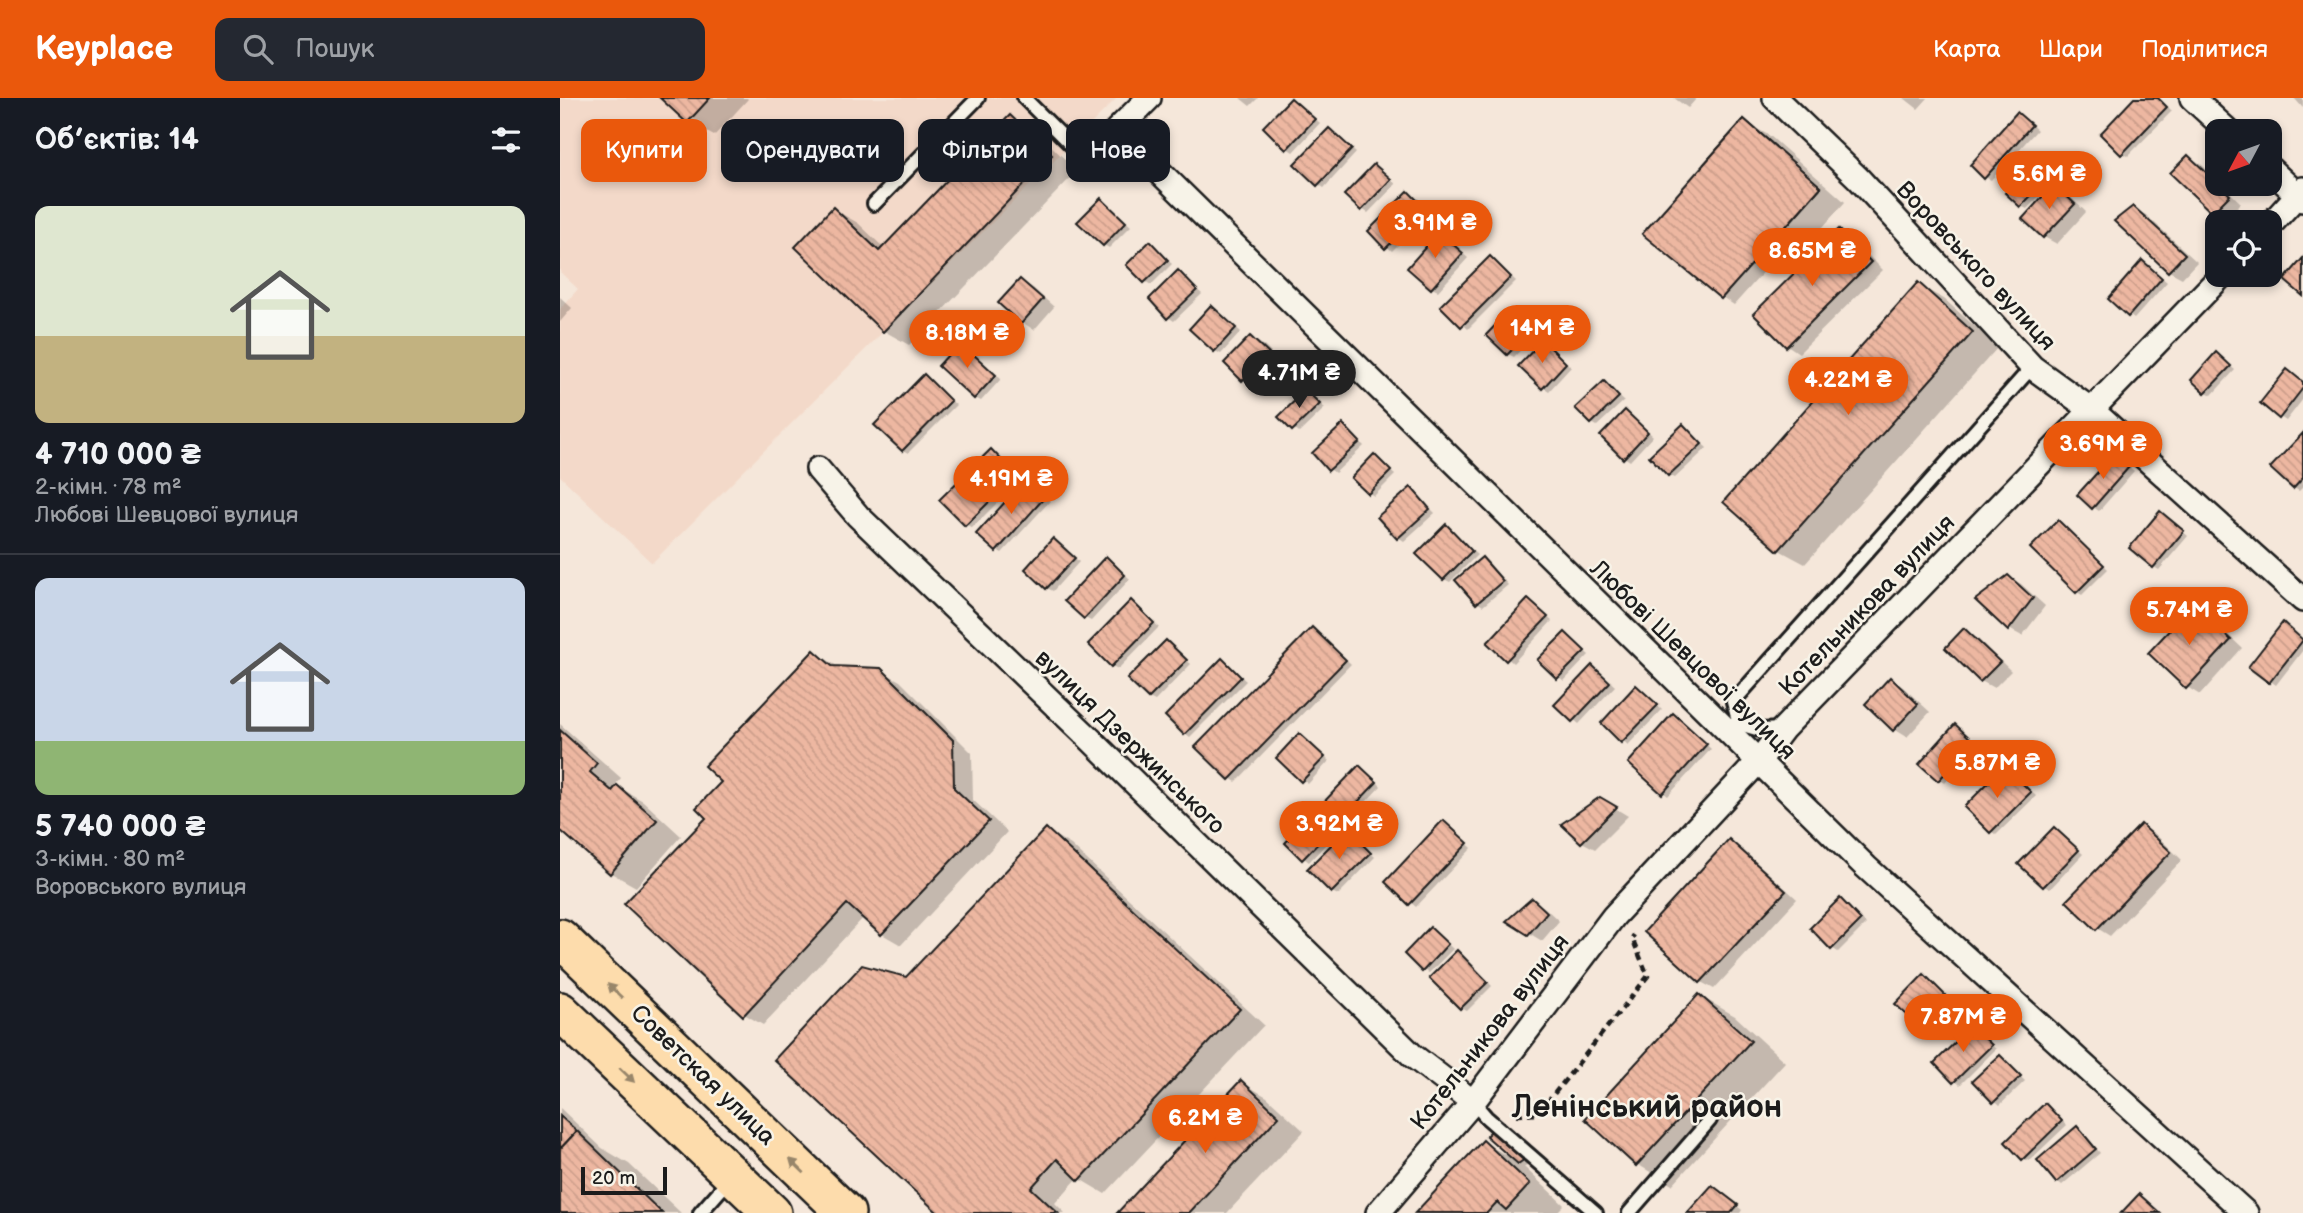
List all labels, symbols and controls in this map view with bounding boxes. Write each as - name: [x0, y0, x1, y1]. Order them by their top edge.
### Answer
- search box: [215, 18, 705, 81]
- text: Keyplace: [35, 29, 173, 69]
- icon: search: [239, 30, 277, 68]
- text: Пошук: [295, 34, 374, 65]
- text: Карта: [1933, 35, 2001, 64]
- text: Шари: [2039, 35, 2103, 64]
- text: Поділитися: [2141, 35, 2268, 64]
- chip: Купити: [581, 119, 707, 182]
- chip: Орендувати: [721, 119, 904, 182]
- chip: Фільтри: [918, 119, 1052, 182]
- chip: Нове: [1066, 119, 1170, 182]
- north arrow: [2205, 119, 2282, 196]
- map controls: [2205, 119, 2282, 287]
- icon: filters: [487, 121, 525, 159]
- text: Об’єктів: 14: [35, 122, 199, 158]
- pin: 5.6M ₴: [1992, 152, 2106, 211]
- text: 5.6M ₴: [2012, 160, 2086, 188]
- street label: Воровського вулиця: [1890, 175, 2062, 357]
- pin: 3.91M ₴: [1370, 200, 1500, 260]
- text: 3.91M ₴: [1393, 209, 1477, 237]
- button: locate: [2205, 210, 2282, 287]
- pin: 8.65M ₴: [1747, 228, 1877, 288]
- text: 8.65M ₴: [1768, 237, 1856, 265]
- icon: home: [217, 252, 343, 378]
- pin: 14M ₴: [1493, 306, 1591, 365]
- pin: 8.18M ₴: [902, 310, 1032, 370]
- text: 14M ₴: [1510, 314, 1574, 342]
- text: 8.18M ₴: [925, 319, 1009, 347]
- pin: 4.71M ₴: [1234, 350, 1364, 410]
- pin: 4.22M ₴: [1783, 358, 1913, 417]
- text: 4.71M ₴: [1258, 359, 1340, 387]
- text: 4.22M ₴: [1804, 366, 1892, 394]
- pin: 3.69M ₴: [2038, 422, 2168, 481]
- text: 3.69M ₴: [2059, 430, 2147, 458]
- text: 4 710 000 ₴: [35, 437, 201, 473]
- pin: 4.19M ₴: [946, 456, 1076, 516]
- text: 4.19M ₴: [969, 465, 1053, 493]
- text: 2-кімн. · 78 m²: [35, 473, 182, 501]
- text: Любові Шевцової вулиця: [35, 501, 298, 529]
- street label: Котельникова вулиця: [1773, 508, 1961, 702]
- street label: Любові Шевцової вулиця: [1583, 553, 1802, 766]
- pin: 5.74M ₴: [2124, 588, 2254, 647]
- text: 5.74M ₴: [2146, 596, 2232, 624]
- icon: home: [217, 624, 343, 750]
- street label: вулиця Дзержинського: [1029, 644, 1231, 840]
- pin: 5.87M ₴: [1932, 740, 2062, 800]
- text: 5.87M ₴: [1954, 749, 2040, 777]
- pin: 3.92M ₴: [1274, 802, 1404, 861]
- text: 5 740 000 ₴: [35, 809, 206, 845]
- text: 3.92M ₴: [1295, 810, 1383, 838]
- text: 3-кімн. · 80 m²: [35, 845, 185, 873]
- text: Воровського вулиця: [35, 873, 247, 901]
- street label: Котельникова вулиця: [1404, 928, 1576, 1136]
- one-way arrow: [607, 983, 624, 999]
- pin: 7.87M ₴: [1898, 995, 2028, 1054]
- street label: Советская улица: [625, 999, 781, 1151]
- text: 7.87M ₴: [1920, 1003, 2006, 1031]
- one-way arrow: [618, 1066, 635, 1082]
- district label: Ленінський район: [1511, 1088, 1782, 1127]
- pin: 6.2M ₴: [1148, 1096, 1262, 1155]
- text: 6.2M ₴: [1168, 1104, 1242, 1132]
- one-way arrow: [789, 1158, 806, 1174]
- scale bar: [581, 1164, 667, 1196]
- text: 20 m: [592, 1167, 635, 1190]

